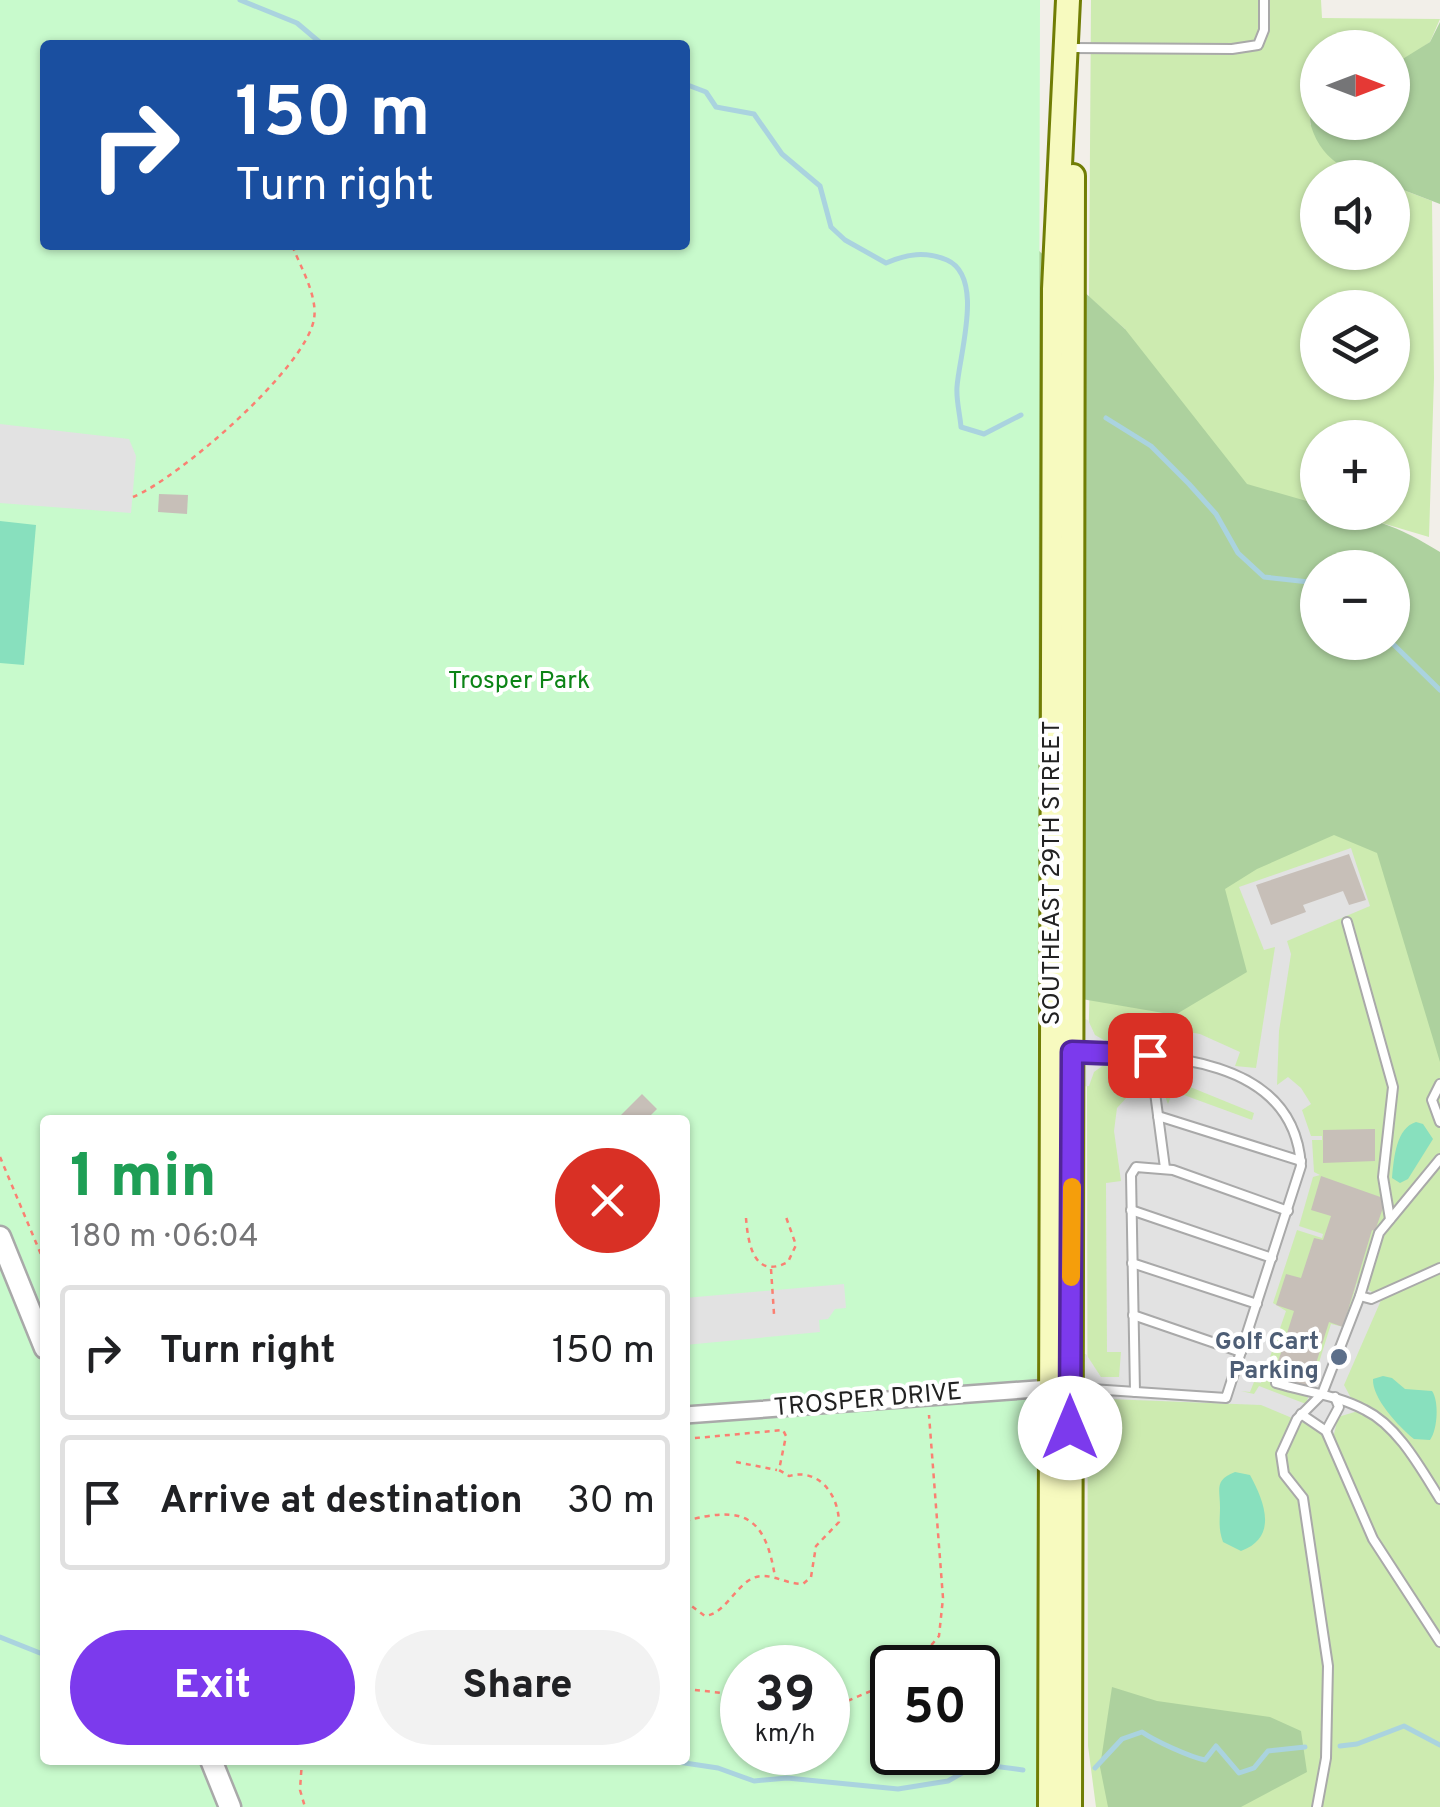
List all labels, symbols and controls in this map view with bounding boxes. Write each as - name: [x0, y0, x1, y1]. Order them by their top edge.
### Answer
- north arrow: [1300, 30, 1410, 140]
- map controls: [1300, 30, 1410, 660]
- text: 150 m: [235, 72, 430, 161]
- icon: right: [70, 80, 200, 210]
- text: Turn right: [235, 159, 434, 216]
- button: sound: [1300, 160, 1410, 270]
- button: layers: [1300, 290, 1410, 400]
- button: +: [1300, 420, 1410, 530]
- button: −: [1300, 550, 1410, 660]
- park label: Trosper Park: [448, 666, 590, 698]
- street label: SOUTHEAST 29TH STREET: [1037, 720, 1069, 1026]
- pin: [1108, 1013, 1193, 1098]
- icon: arrive: [1123, 1028, 1178, 1083]
- text: 1 min: [70, 1142, 217, 1218]
- button: close: [555, 1148, 660, 1253]
- text: 180 m · 06:04: [70, 1218, 259, 1258]
- icon: right: [75, 1325, 130, 1380]
- place label: Golf Cart Parking: [1215, 1327, 1319, 1388]
- text: Turn right: [160, 1328, 335, 1377]
- text: 150 m: [552, 1328, 655, 1377]
- marker: Golf Cart Parking: [1328, 1346, 1350, 1368]
- position arrow: [1018, 1376, 1122, 1480]
- street label: TROSPER DRIVE: [773, 1377, 963, 1425]
- icon: arrive: [75, 1475, 130, 1530]
- text: Arrive at destination: [160, 1478, 523, 1527]
- text: 30 m: [567, 1478, 655, 1527]
- button: Exit: [70, 1630, 355, 1745]
- button: Share: [375, 1630, 660, 1745]
- speed limit sign: 50: [870, 1645, 1000, 1775]
- text: 39: [755, 1666, 815, 1729]
- text: km/h: [755, 1719, 815, 1751]

